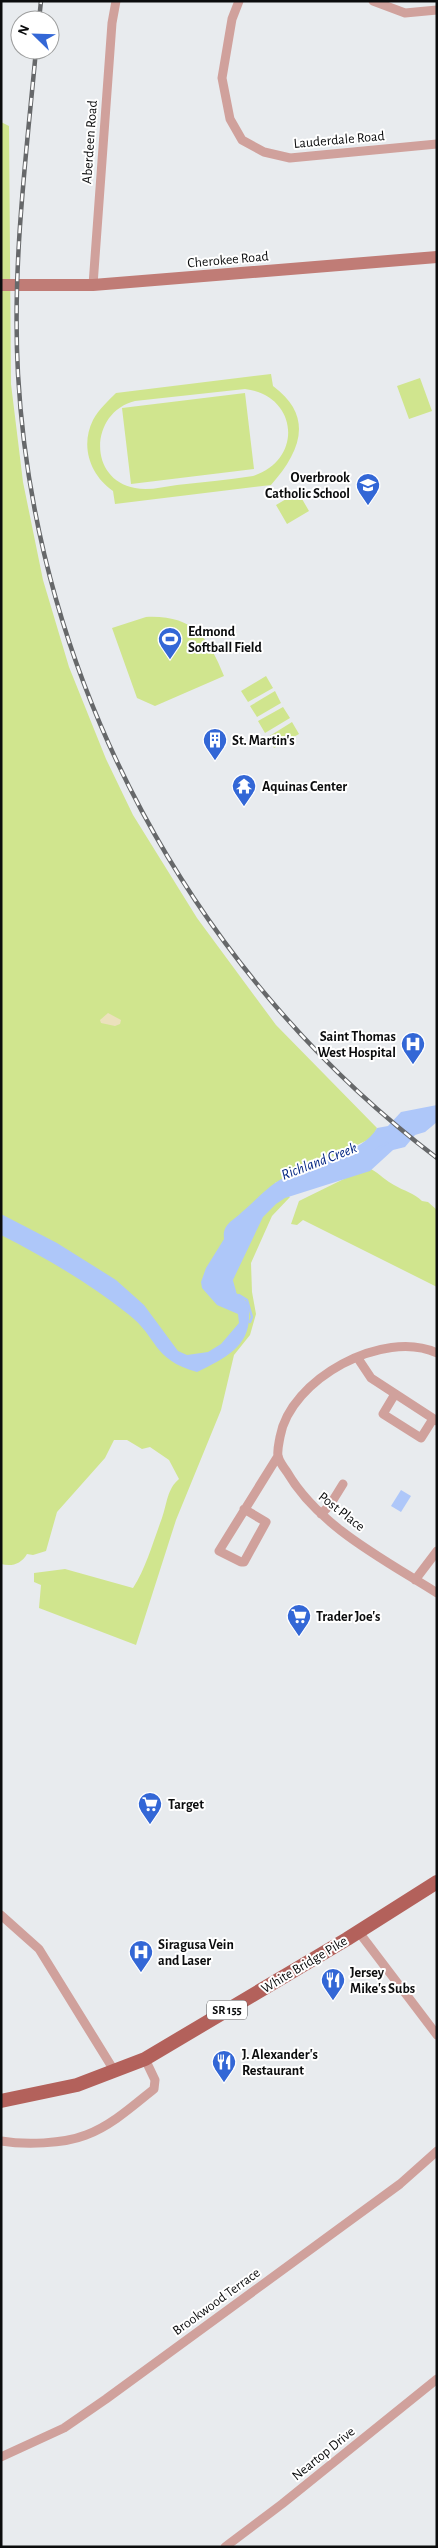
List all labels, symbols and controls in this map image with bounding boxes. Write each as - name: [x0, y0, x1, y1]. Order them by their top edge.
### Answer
- north arrow: [10, 10, 60, 60]
- text: N: [16, 23, 32, 38]
- street label: Aberdeen Road: [80, 100, 100, 184]
- street label: Lauderdale Road: [293, 129, 385, 151]
- street label: Cherokee Road: [187, 249, 269, 271]
- place label: Overbrook Catholic School: [265, 471, 350, 501]
- school or university icon: Overbrook Catholic School: [355, 472, 381, 506]
- place label: Edmond Softball Field: [188, 625, 263, 655]
- sports icon: Edmond Softball Field: [157, 626, 183, 660]
- building icon: St. Martin's: [202, 727, 228, 761]
- place label: St. Martin's: [232, 734, 295, 748]
- temple icon: Aquinas Center: [231, 773, 257, 807]
- place label: Aquinas Center: [262, 780, 347, 794]
- place label: Saint Thomas West Hospital: [317, 1030, 396, 1060]
- hospital icon: Saint Thomas West Hospital: [400, 1031, 426, 1065]
- water label: Richland Creek: [279, 1140, 359, 1183]
- street label: Post Place: [316, 1489, 367, 1534]
- supermarket icon: Trader Joe's: [286, 1603, 312, 1637]
- place label: Trader Joe's: [316, 1610, 380, 1624]
- supermarket icon: Target: [137, 1791, 163, 1825]
- place label: Target: [168, 1798, 204, 1812]
- street label: White Bridge Pike: [259, 1934, 350, 1996]
- place label: Siragusa Vein and Laser: [158, 1938, 234, 1968]
- hospital icon: Siragusa Vein and Laser: [128, 1939, 154, 1973]
- place label: Jersey Mike's Subs: [350, 1966, 415, 1996]
- restaurant icon: Jersey Mike's Subs: [320, 1967, 346, 2001]
- road number: SR 155: [207, 2000, 247, 2020]
- place label: J. Alexander's Restaurant: [242, 2048, 318, 2078]
- restaurant icon: J. Alexander's Restaurant: [211, 2049, 237, 2083]
- street label: Brookwood Terrace: [170, 2266, 263, 2338]
- street label: Neartop Drive: [290, 2424, 358, 2483]

